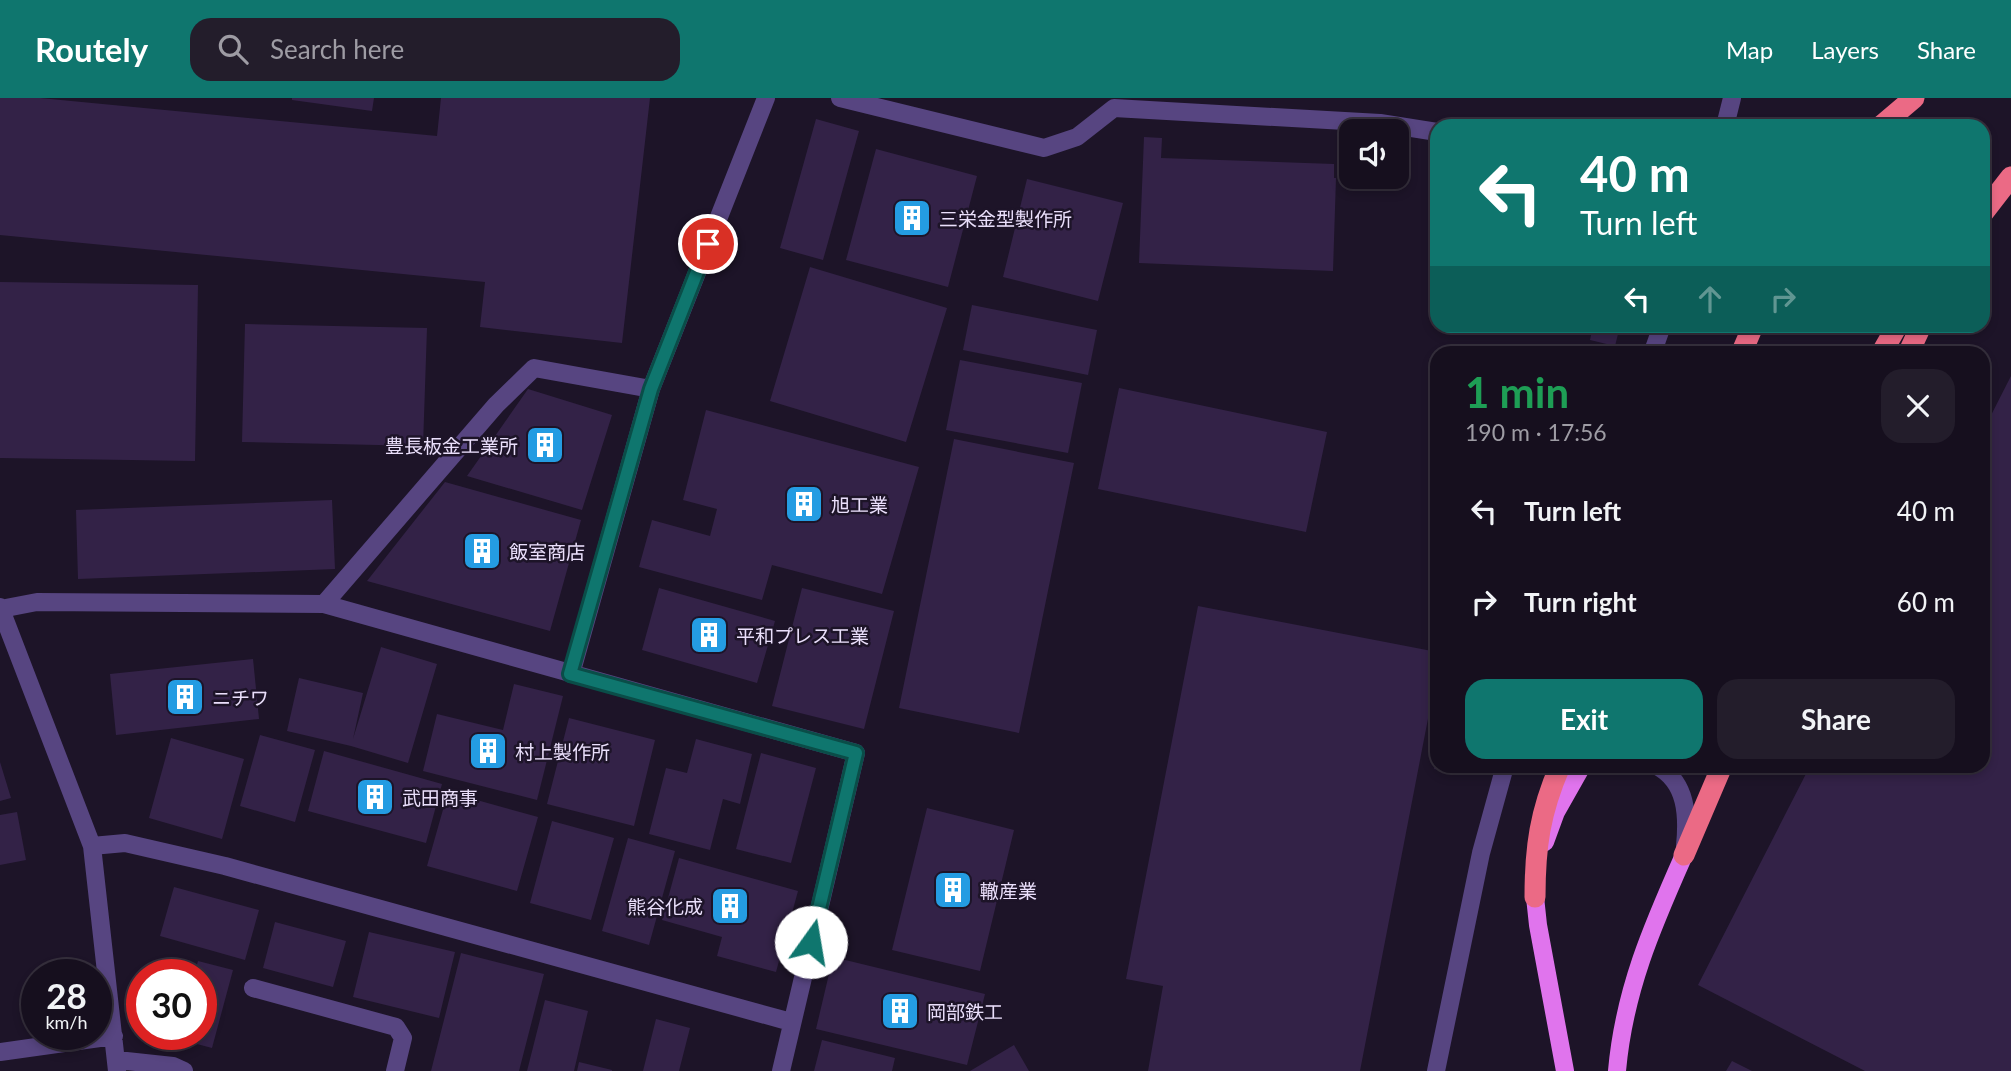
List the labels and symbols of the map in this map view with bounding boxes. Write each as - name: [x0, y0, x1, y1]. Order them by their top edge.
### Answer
- building icon: 三栄金型製作所: [891, 197, 933, 239]
- place label: 三栄金型製作所: [939, 207, 1072, 230]
- pin: [678, 214, 738, 274]
- building icon: 豊長板金工業所: [524, 424, 566, 466]
- place label: 豊長板金工業所: [385, 434, 518, 457]
- building icon: 旭工業: [783, 483, 825, 525]
- place label: 旭工業: [831, 493, 888, 516]
- building icon: 飯室商店: [461, 530, 503, 572]
- place label: 飯室商店: [509, 540, 585, 563]
- building icon: 平和プレス工業: [688, 614, 730, 656]
- place label: 平和プレス工業: [736, 624, 869, 647]
- building icon: ニチワ: [164, 676, 206, 718]
- place label: ニチワ: [212, 686, 269, 709]
- building icon: 村上製作所: [467, 730, 509, 772]
- place label: 村上製作所: [515, 740, 610, 763]
- building icon: 武田商事: [354, 776, 396, 818]
- place label: 武田商事: [402, 786, 478, 809]
- building icon: 轍産業: [932, 869, 974, 911]
- place label: 轍産業: [980, 879, 1037, 902]
- building icon: 熊谷化成: [709, 885, 751, 927]
- place label: 熊谷化成: [627, 895, 703, 918]
- position arrow: [774, 905, 848, 979]
- speed limit sign: 30: [126, 959, 217, 1050]
- building icon: 岡部鉄工: [879, 990, 921, 1032]
- place label: 岡部鉄工: [927, 1000, 1003, 1023]

